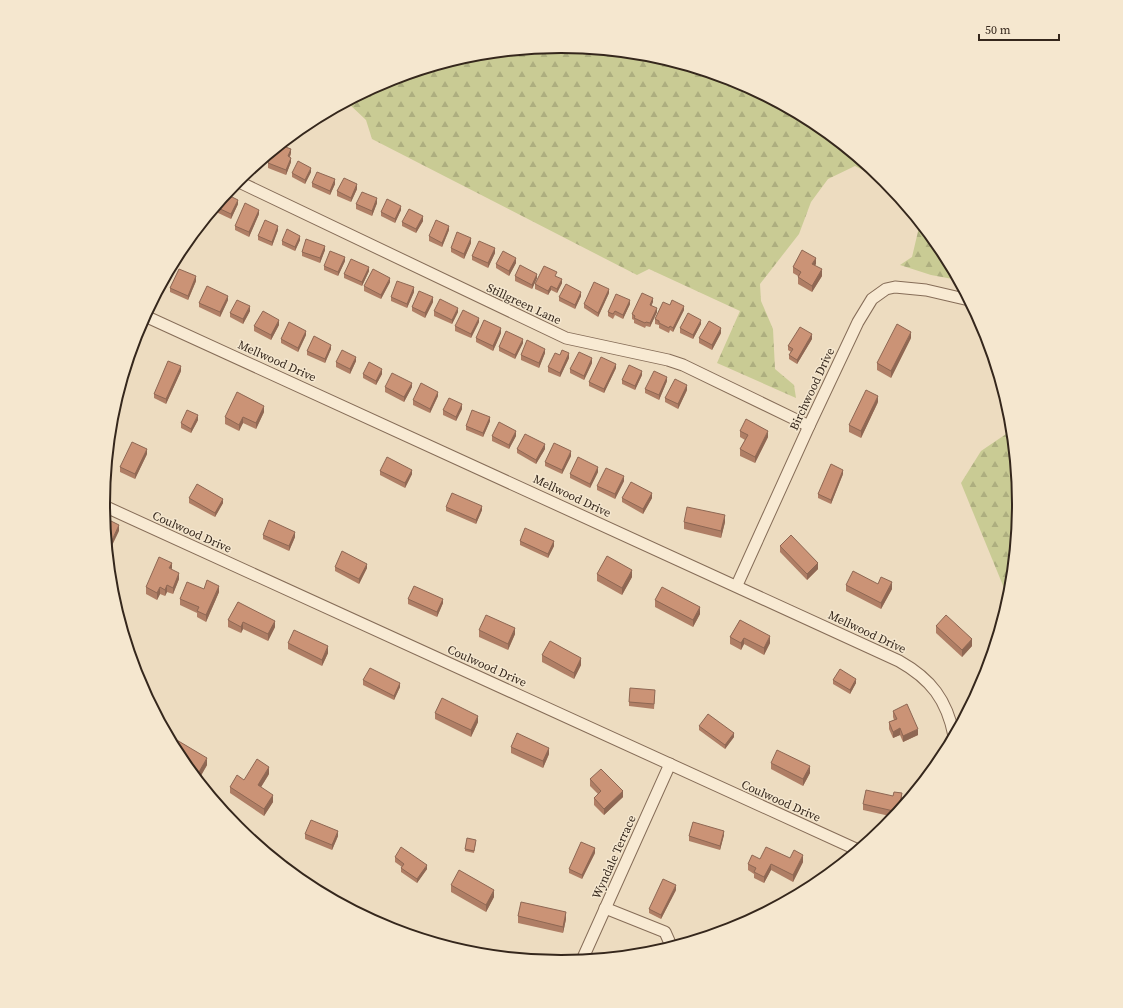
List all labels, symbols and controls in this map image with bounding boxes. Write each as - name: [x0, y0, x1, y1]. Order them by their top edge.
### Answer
- scale bar: [979, 16, 1059, 42]
- text: 50 m: [985, 22, 1011, 38]
- street label: Stillgreen Lane: [484, 280, 564, 328]
- street label: Mellwood Drive: [235, 337, 319, 385]
- street label: Birchwood Drive: [786, 345, 838, 433]
- street label: Mellwood Drive: [530, 471, 614, 521]
- street label: Coulwood Drive: [150, 507, 234, 557]
- street label: Mellwood Drive: [825, 607, 909, 657]
- street label: Coulwood Drive: [445, 641, 529, 691]
- street label: Coulwood Drive: [739, 776, 823, 826]
- street label: Wyndale Terrace: [588, 813, 640, 901]

